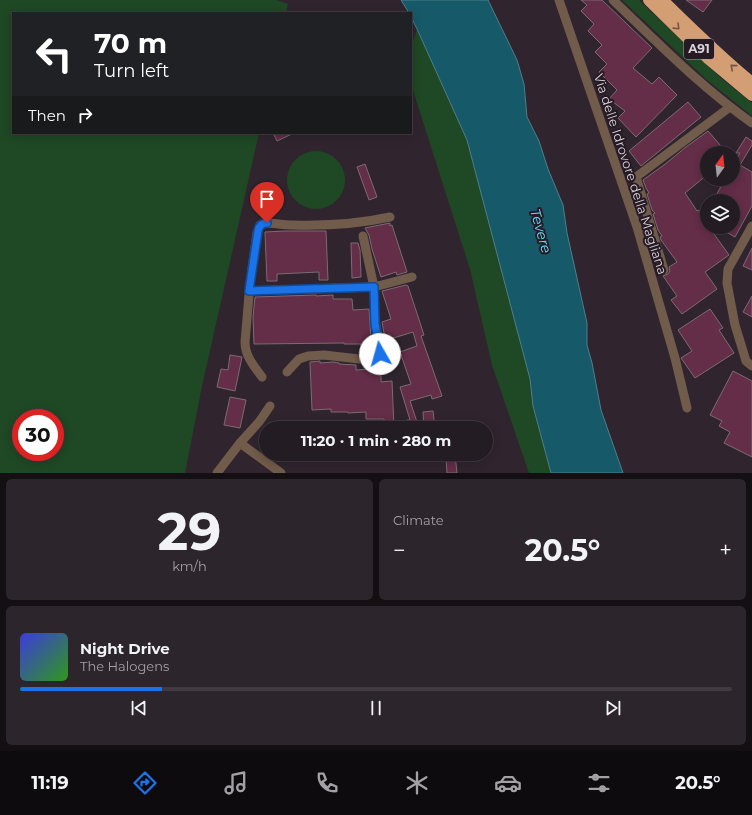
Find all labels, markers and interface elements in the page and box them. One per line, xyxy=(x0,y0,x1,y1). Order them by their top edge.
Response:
one-way arrow xyxy=(672,22,680,30)
text: 70 m xyxy=(94,26,167,60)
icon: left xyxy=(28,28,80,80)
road number: A91 xyxy=(684,39,714,59)
text: Turn left xyxy=(94,60,169,82)
one-way arrow xyxy=(731,65,738,72)
street label: Via delle Idrovore della Magliana xyxy=(591,72,671,276)
icon: right xyxy=(74,104,96,126)
text: Then xyxy=(28,106,66,125)
north arrow xyxy=(700,146,740,186)
map controls xyxy=(700,146,740,234)
pin xyxy=(250,182,284,223)
icon: arrive xyxy=(256,188,278,210)
button: layers xyxy=(700,194,740,234)
water label: Tevere xyxy=(526,207,556,255)
position arrow xyxy=(359,333,401,375)
speed limit sign: 30 xyxy=(12,409,64,461)
text: 11:20 · 1 min · 280 m xyxy=(301,431,451,450)
text: 29 xyxy=(158,500,221,563)
text: Climate xyxy=(393,512,444,528)
text: 20.5° xyxy=(525,532,600,569)
text: − xyxy=(393,537,406,564)
text: + xyxy=(719,537,732,564)
text: km/h xyxy=(172,558,207,574)
text: Night Drive xyxy=(80,639,170,658)
text: The Halogens xyxy=(80,658,169,674)
icon: previous xyxy=(128,697,150,719)
icon: pause xyxy=(365,697,387,719)
icon: next xyxy=(602,697,624,719)
icon: directions xyxy=(131,769,159,797)
icon: music xyxy=(222,769,250,797)
icon: phone xyxy=(313,769,341,797)
icon: climate xyxy=(403,769,431,797)
icon: car xyxy=(494,769,522,797)
icon: filters xyxy=(585,769,613,797)
text: 11:19 xyxy=(31,772,69,794)
text: 20.5° xyxy=(675,772,721,794)

